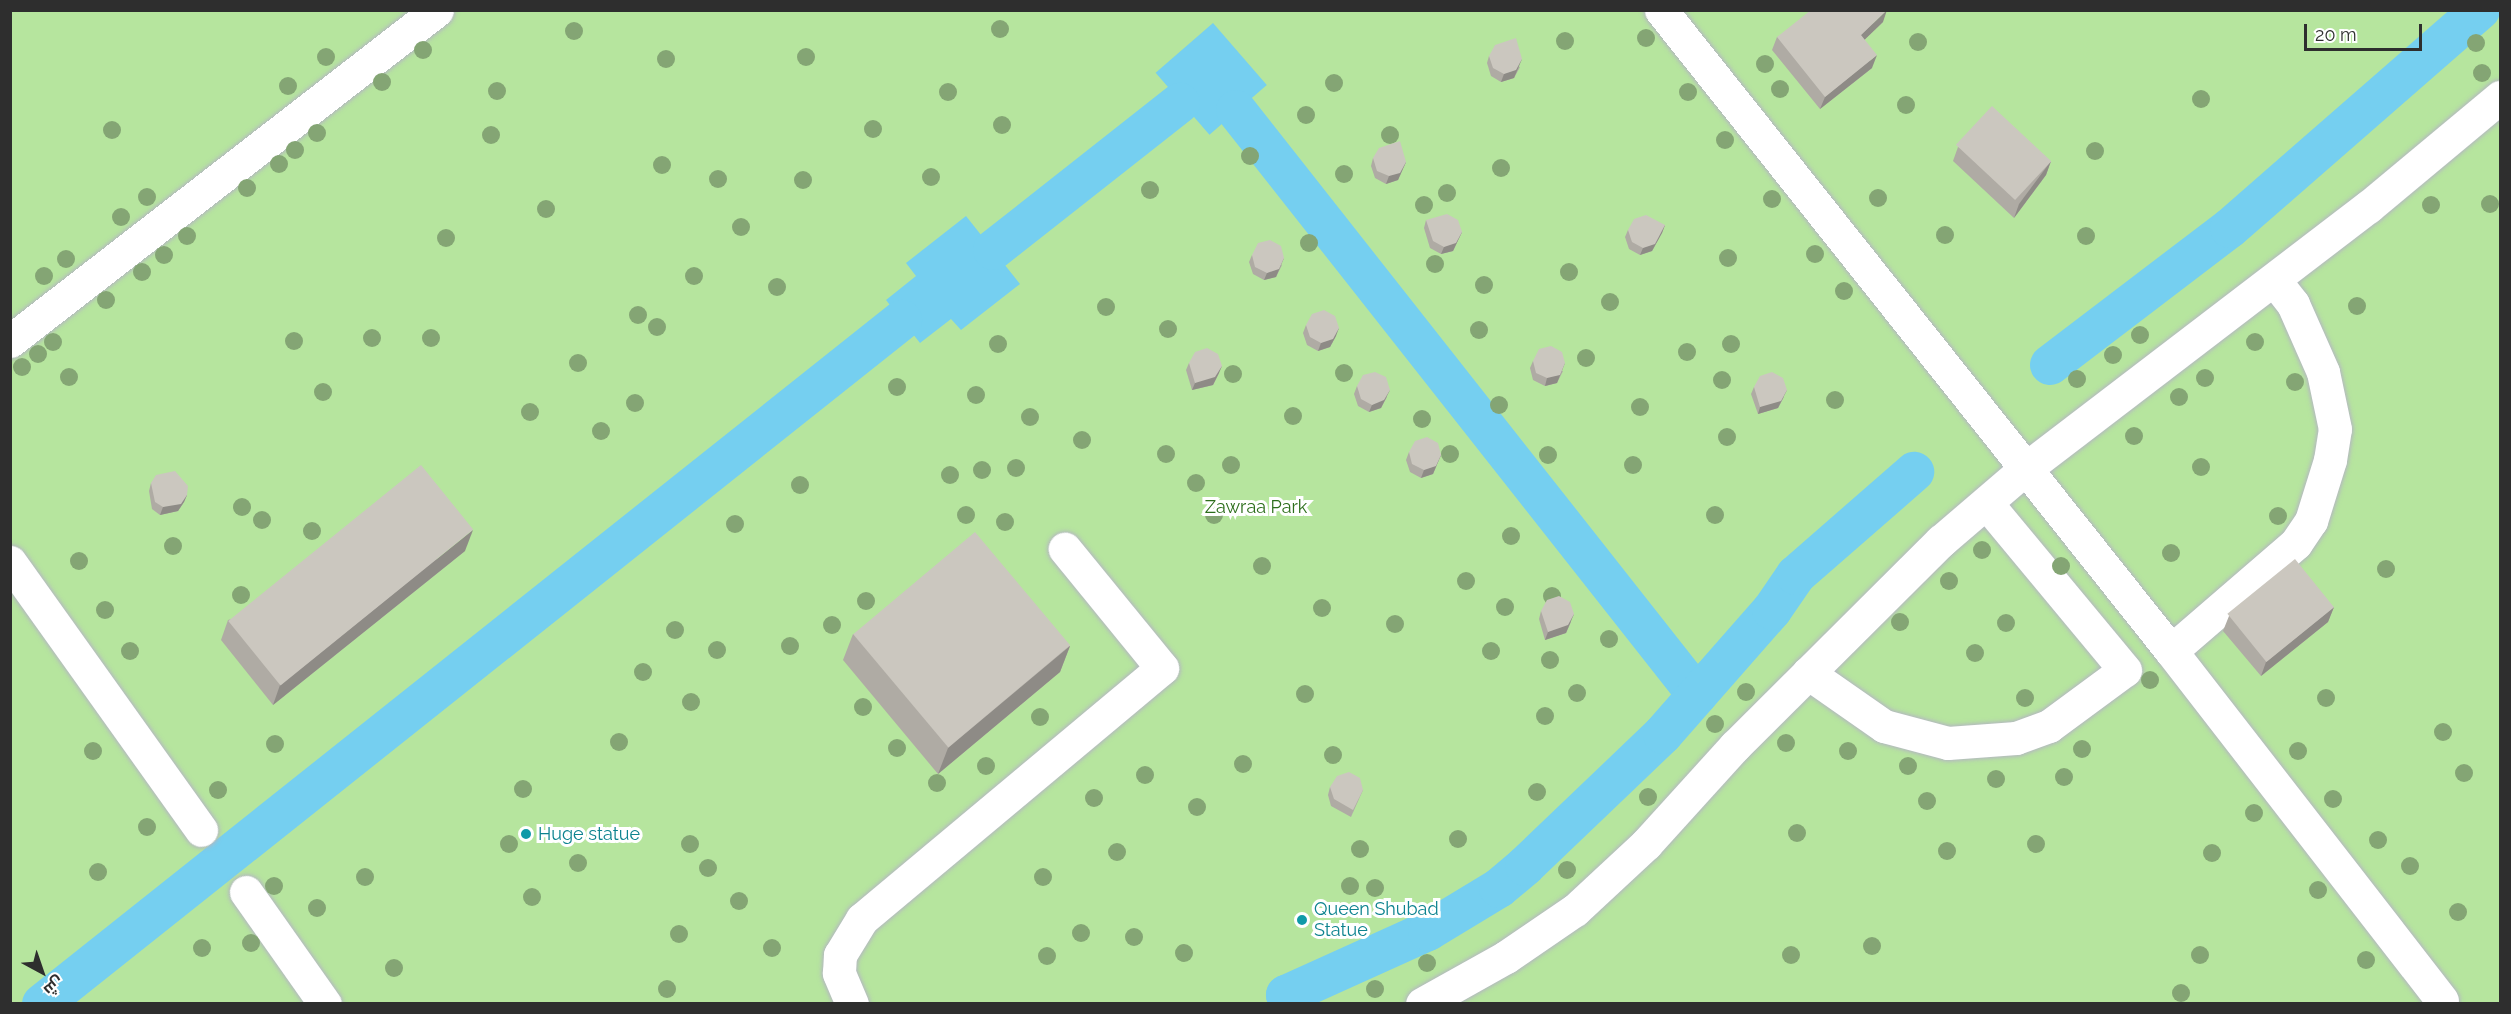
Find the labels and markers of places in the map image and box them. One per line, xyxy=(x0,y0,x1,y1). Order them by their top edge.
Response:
place label: Huge statue xyxy=(538,823,640,845)
marker: Huge statue xyxy=(519,827,533,841)
place label: Queen Shubad Statue xyxy=(1314,899,1439,942)
marker: Queen Shubad Statue xyxy=(1295,913,1309,927)

